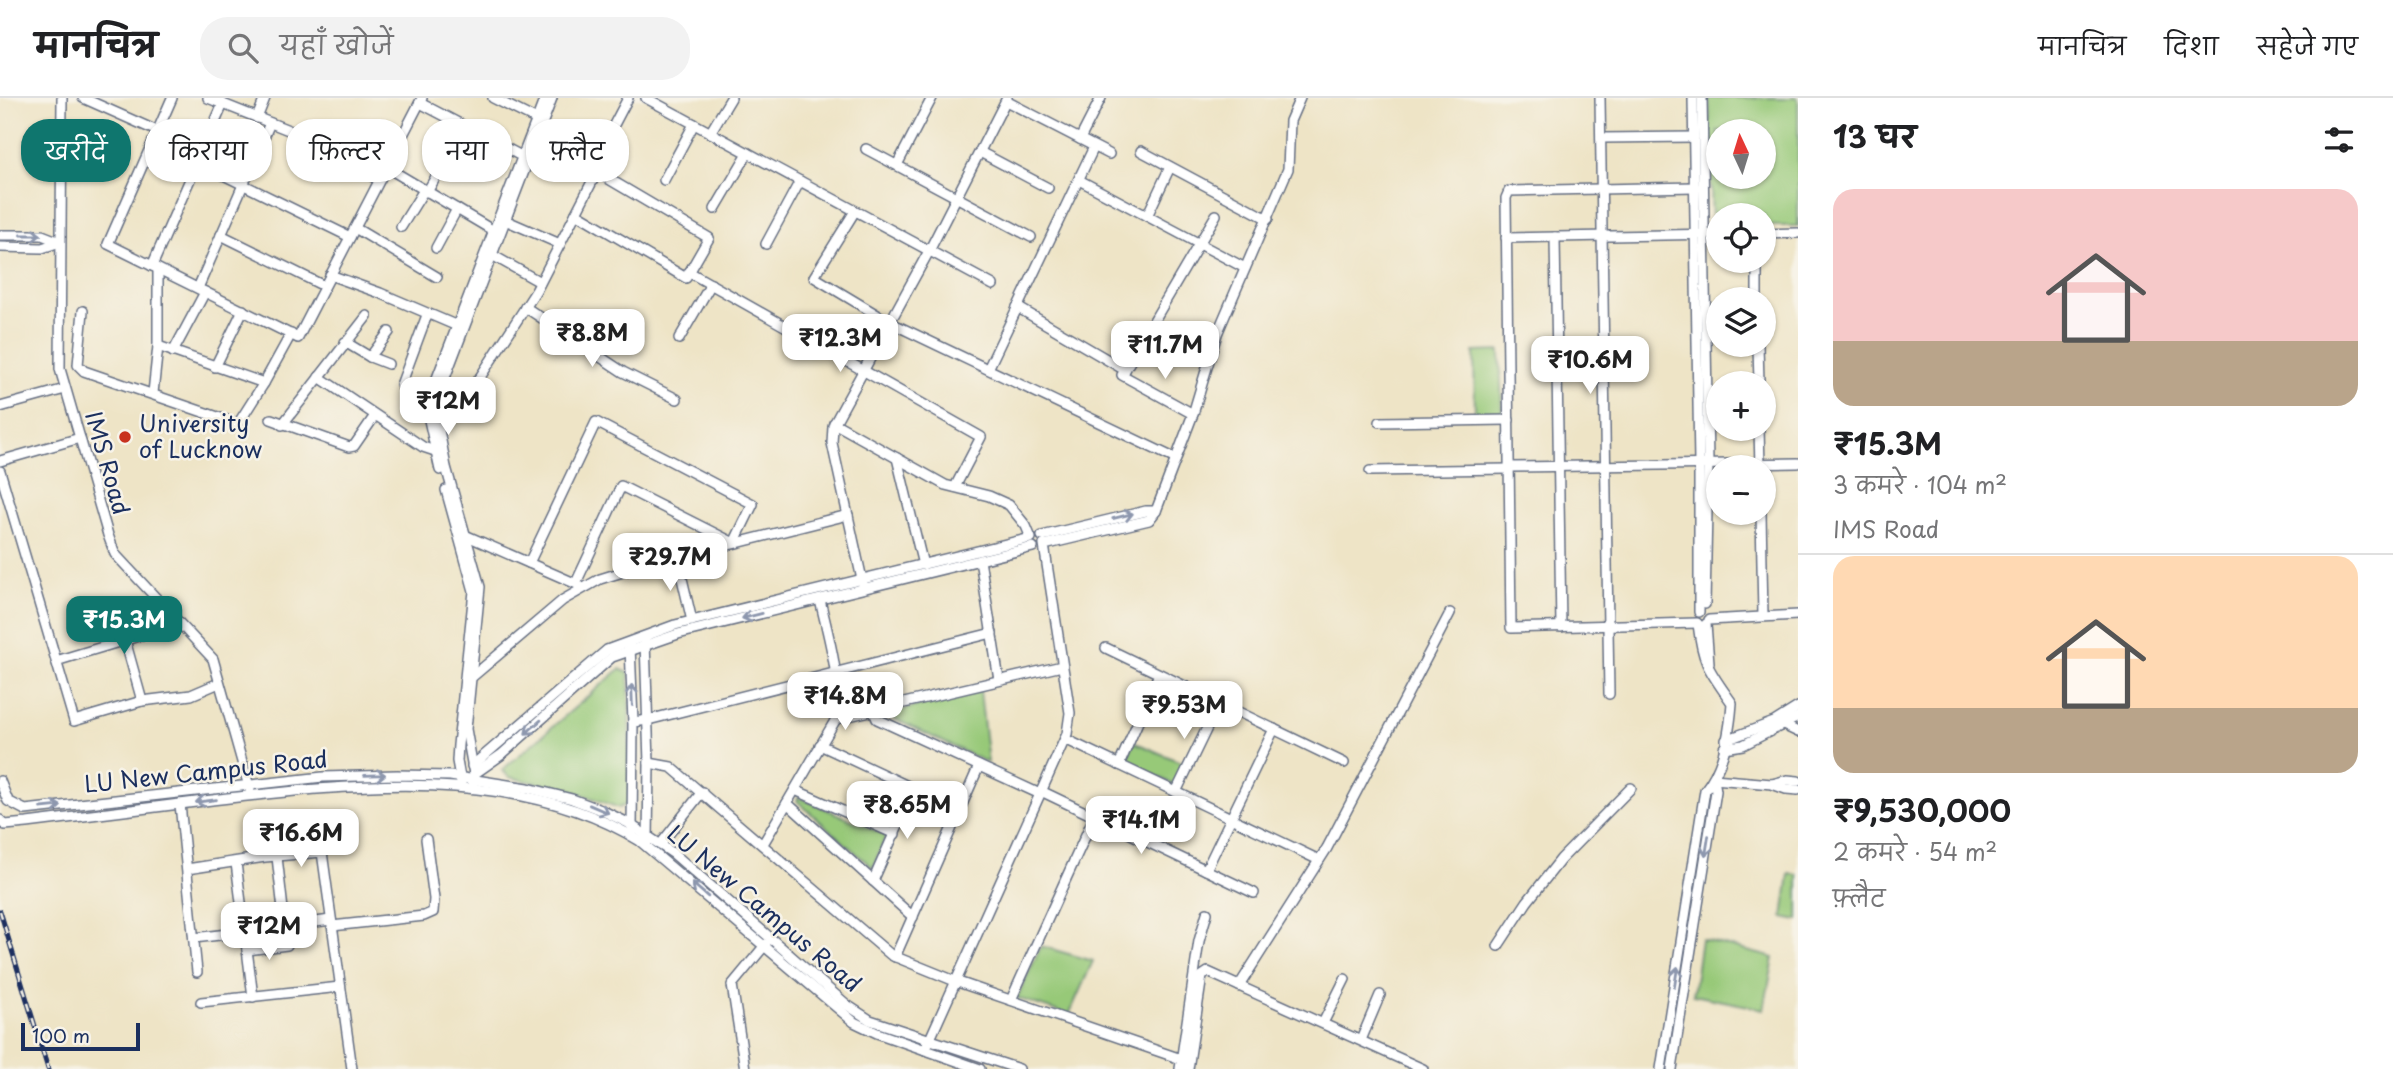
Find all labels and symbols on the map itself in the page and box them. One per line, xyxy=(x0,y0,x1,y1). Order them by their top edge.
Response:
north arrow xyxy=(1706,119,1776,189)
one-way arrow xyxy=(19,228,42,242)
pin: ₹8.8M xyxy=(543,310,641,369)
pin: ₹12.3M xyxy=(783,314,897,374)
pin: ₹11.7M xyxy=(1108,322,1222,381)
pin: ₹10.6M xyxy=(1533,336,1647,396)
pin: ₹12M xyxy=(407,378,489,437)
place label: University of Lucknow xyxy=(139,405,262,466)
street label: IMS Road xyxy=(77,407,140,519)
marker: University of Lucknow xyxy=(117,429,133,445)
one-way arrow xyxy=(1111,509,1134,522)
pin: ₹29.7M xyxy=(613,533,727,593)
pin: ₹15.3M xyxy=(67,596,181,656)
one-way arrow xyxy=(742,610,764,623)
pin: ₹14.8M xyxy=(788,672,902,732)
pin: ₹9.53M xyxy=(1127,682,1241,741)
one-way arrow xyxy=(626,683,639,706)
one-way arrow xyxy=(524,719,542,735)
street label: LU New Campus Road xyxy=(82,740,329,801)
one-way arrow xyxy=(364,769,387,782)
pin: ₹8.65M xyxy=(850,782,964,841)
one-way arrow xyxy=(196,794,218,807)
pin: ₹14.1M xyxy=(1084,796,1198,856)
one-way arrow xyxy=(40,801,62,814)
one-way arrow xyxy=(587,804,609,817)
pin: ₹16.6M xyxy=(244,810,358,869)
street label: LU New Campus Road xyxy=(660,816,870,1000)
one-way arrow xyxy=(1700,835,1713,857)
one-way arrow xyxy=(691,882,709,898)
pin: ₹12M xyxy=(228,902,310,962)
one-way arrow xyxy=(1669,966,1682,989)
scale bar xyxy=(21,1020,140,1052)

